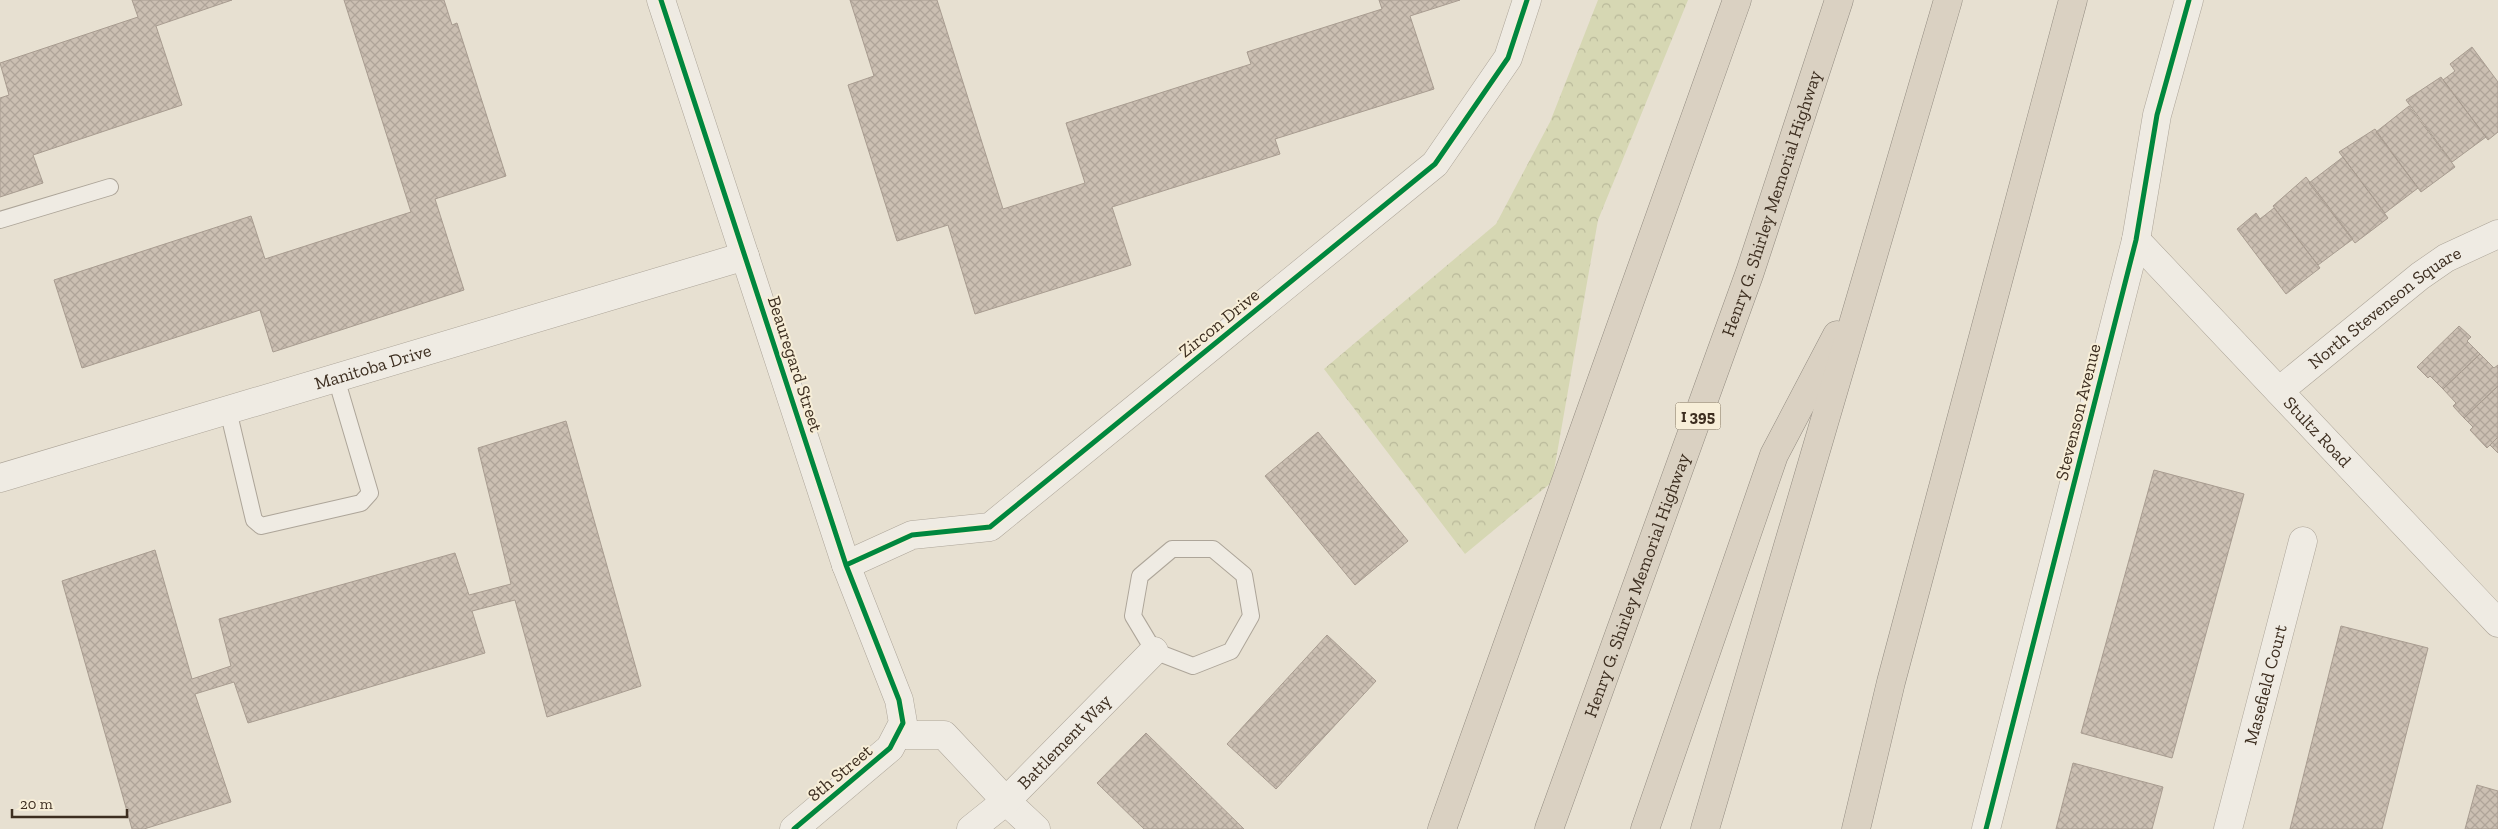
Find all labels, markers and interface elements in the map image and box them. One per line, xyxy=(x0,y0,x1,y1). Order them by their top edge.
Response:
street label: Henry G. Shirley Memorial Highway xyxy=(1717,67,1826,339)
street label: North Stevenson Square xyxy=(2304,242,2465,374)
street label: Zircon Drive xyxy=(1174,284,1264,362)
street label: Beauregard Street xyxy=(763,293,827,435)
street label: Manitoba Drive xyxy=(312,339,434,395)
street label: Stevenson Avenue xyxy=(2050,341,2106,483)
street label: Stultz Road xyxy=(2279,392,2356,472)
road number: I 395 xyxy=(1676,402,1720,430)
street label: Henry G. Shirley Memorial Highway xyxy=(1579,450,1695,720)
street label: Masefield Court xyxy=(2239,622,2292,747)
street label: Battlement Way xyxy=(1013,689,1116,794)
street label: 8th Street xyxy=(803,739,877,806)
scale bar xyxy=(12,786,128,818)
text: 20 m xyxy=(20,795,53,813)

